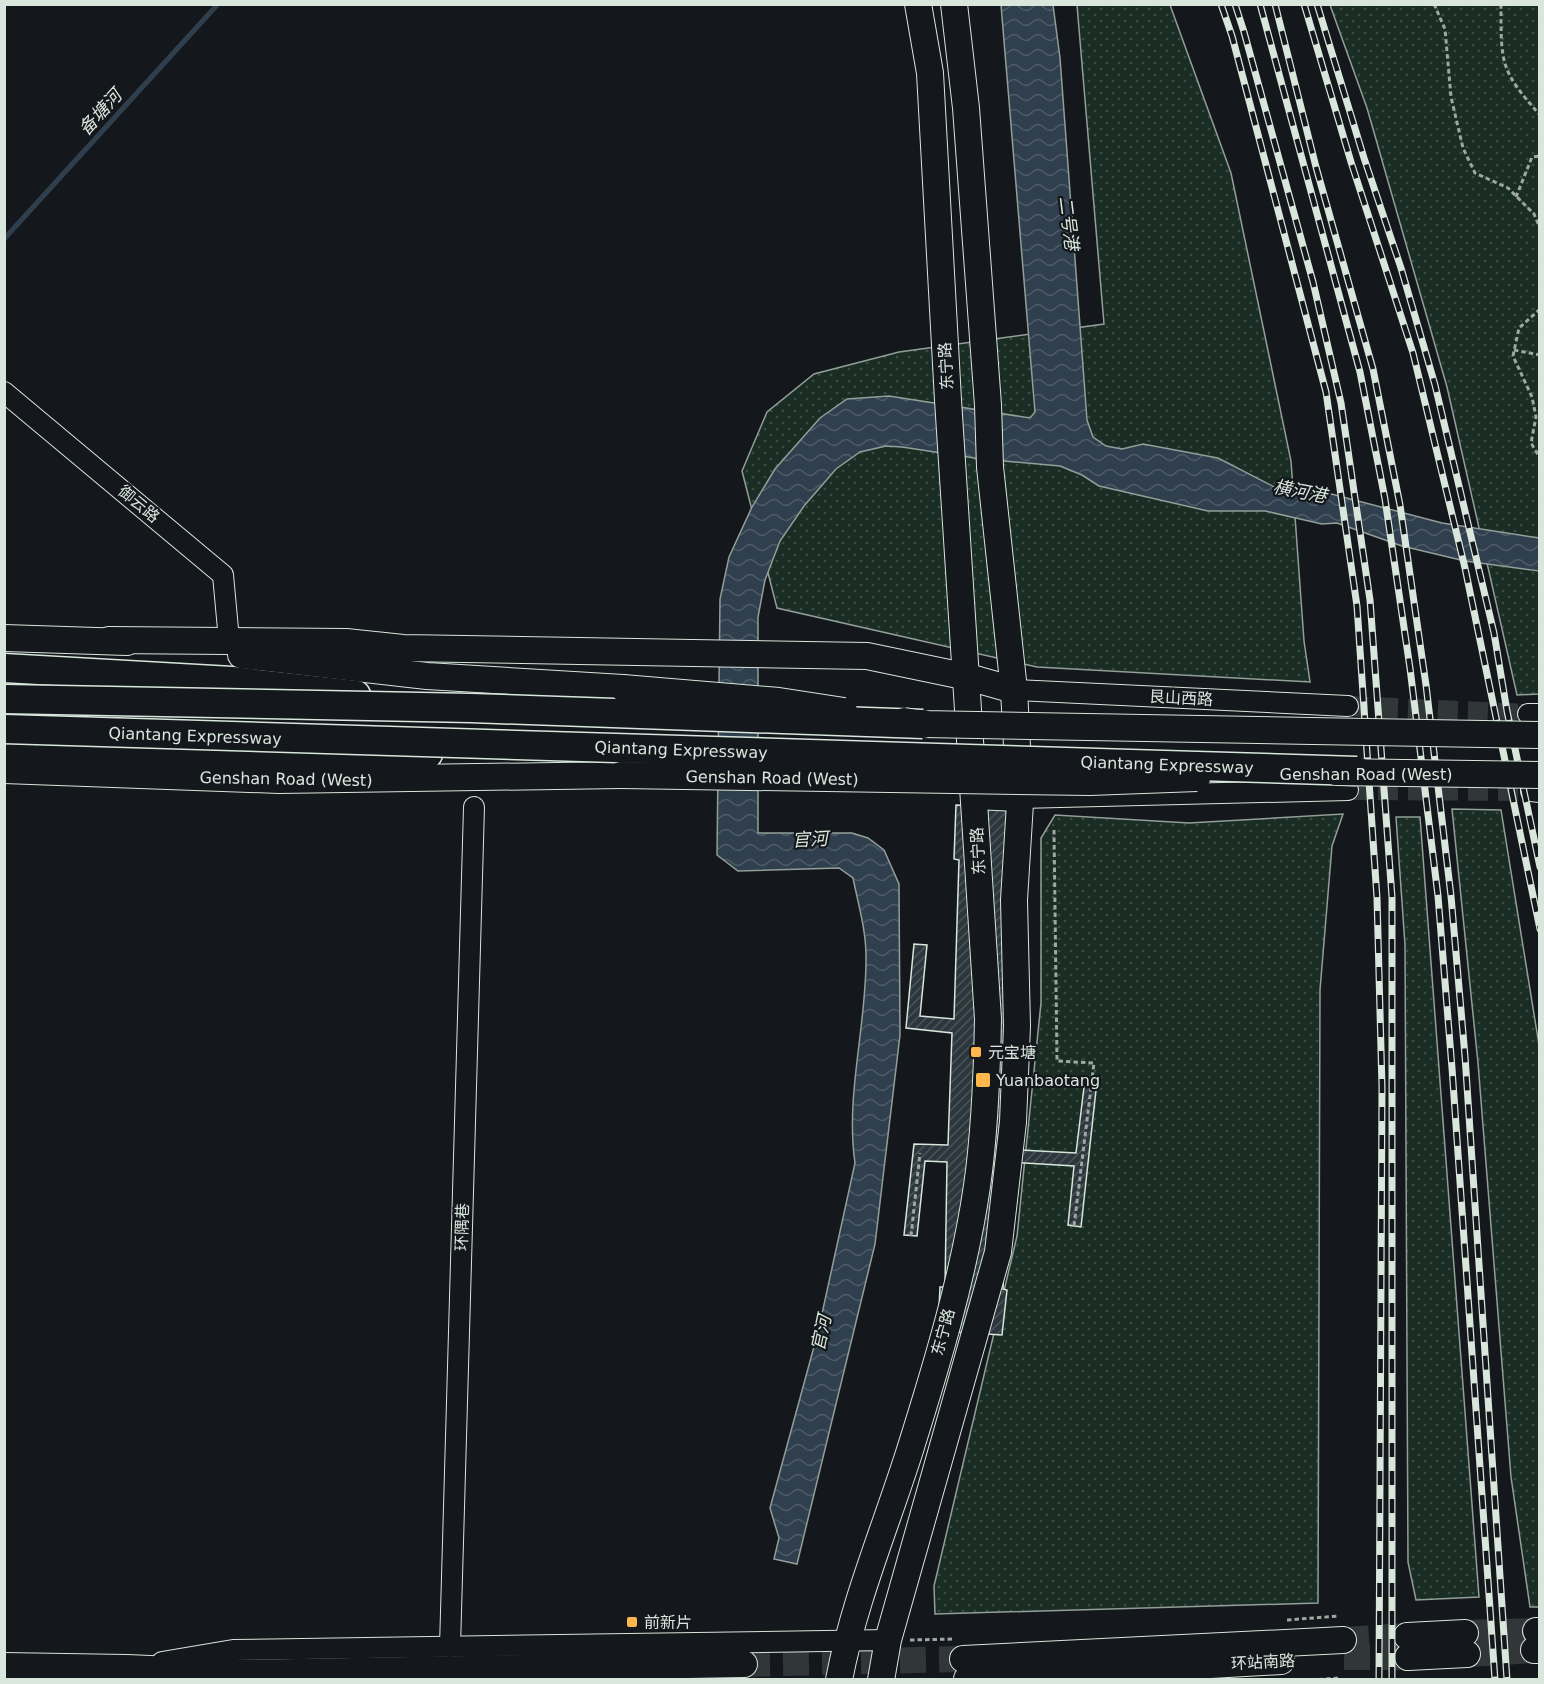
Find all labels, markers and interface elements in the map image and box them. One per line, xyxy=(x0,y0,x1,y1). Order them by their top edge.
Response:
water label: 备塘河 xyxy=(74,83,128,139)
water label: 二号港 xyxy=(1055,195,1083,254)
street label: 东宁路 xyxy=(935,342,957,390)
water label: 横河港 xyxy=(1271,476,1331,507)
street label: 御云路 xyxy=(115,481,163,527)
street label: 艮山西路 xyxy=(1149,687,1213,709)
street label: Qiantang Expressway xyxy=(108,723,282,749)
street label: Qiantang Expressway xyxy=(594,737,768,763)
street label: Qiantang Expressway xyxy=(1080,752,1254,778)
street label: Genshan Road (West) xyxy=(1280,765,1452,784)
street label: Genshan Road (West) xyxy=(685,767,859,789)
street label: Genshan Road (West) xyxy=(199,768,373,790)
water label: 官河 xyxy=(791,827,832,850)
street label: 东宁路 xyxy=(967,827,989,875)
place label: 元宝塘 xyxy=(988,1043,1036,1062)
marker: 元宝塘 xyxy=(969,1045,983,1059)
marker: Yuanbaotang xyxy=(974,1071,992,1089)
place label: Yuanbaotang xyxy=(995,1071,1100,1090)
street label: 环隅巷 xyxy=(452,1203,472,1251)
street label: 东宁路 xyxy=(928,1306,958,1358)
water label: 官河 xyxy=(807,1310,836,1353)
place label: 前新片 xyxy=(644,1613,692,1632)
marker: 前新片 xyxy=(625,1615,639,1629)
street label: 环站南路 xyxy=(1231,1651,1295,1673)

